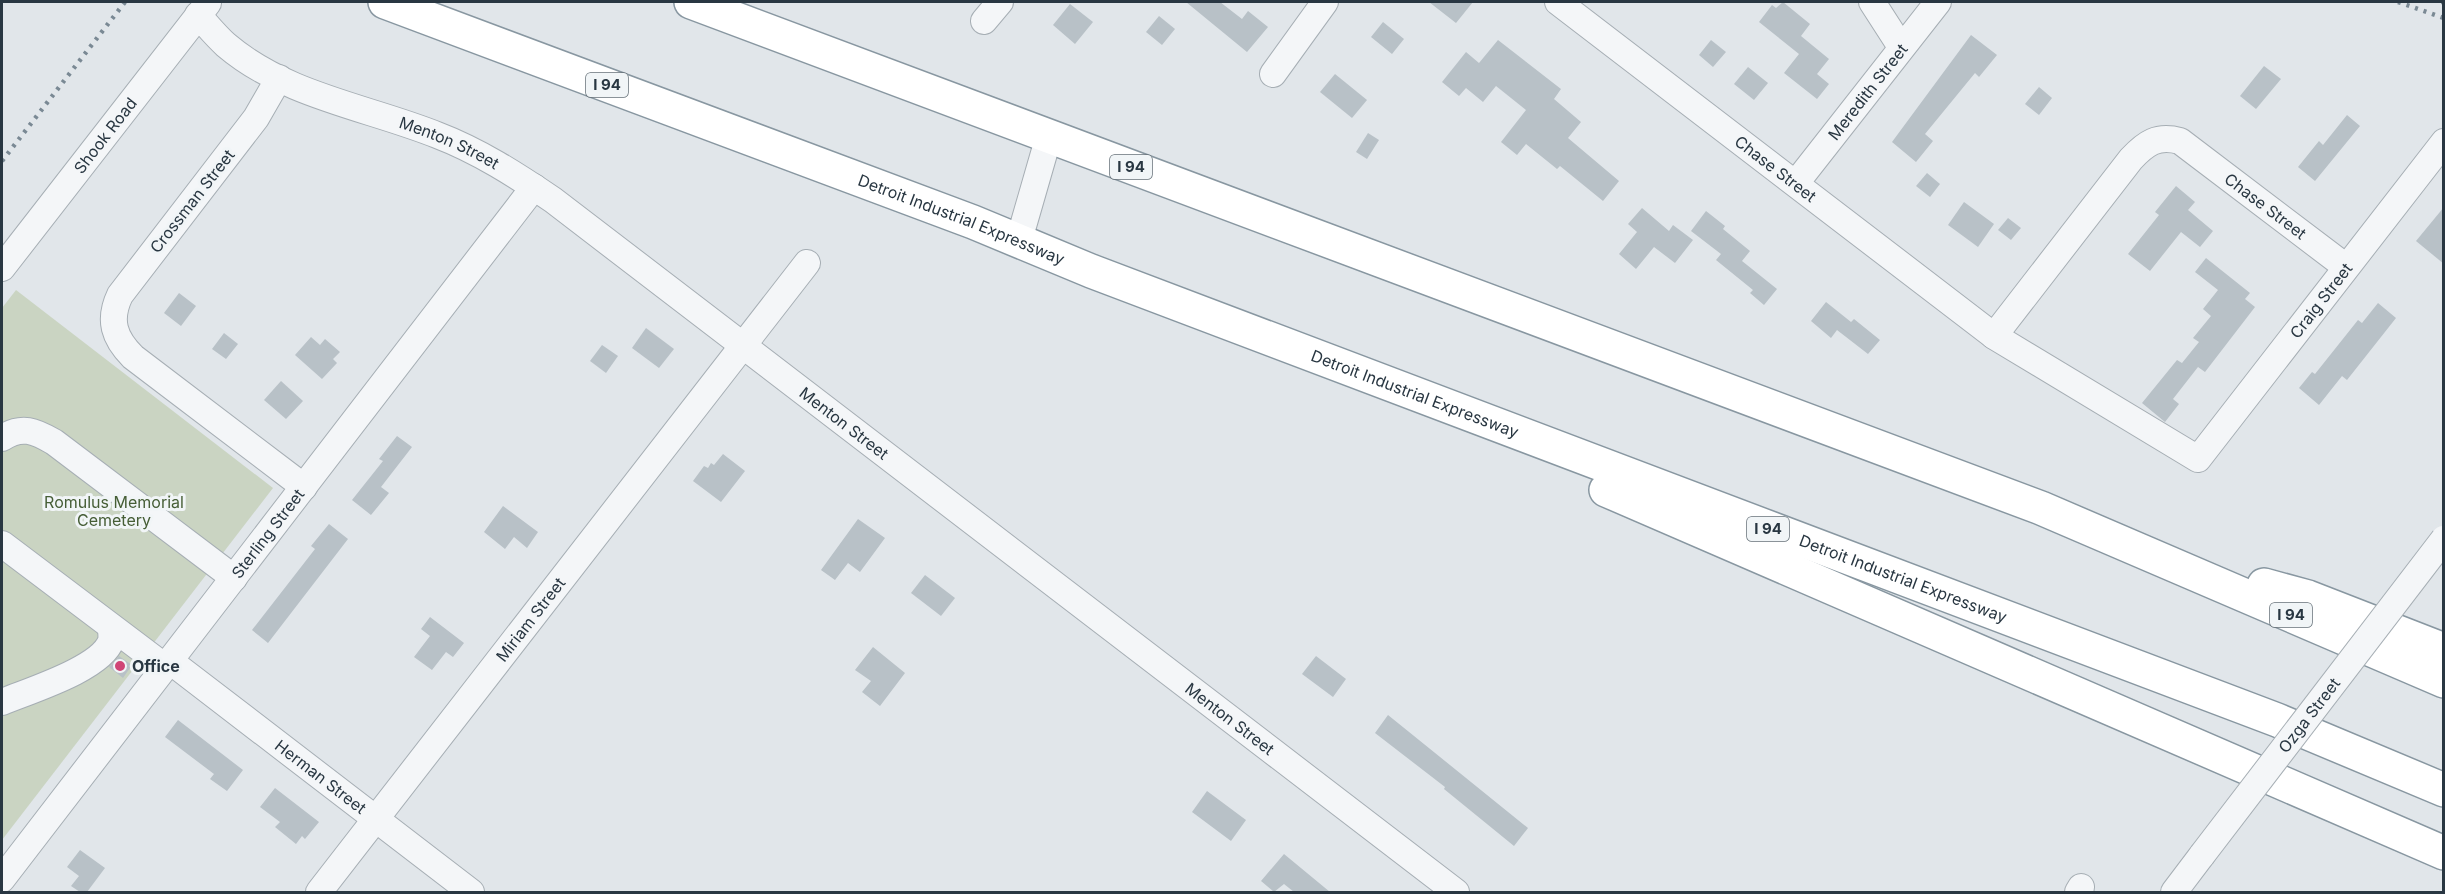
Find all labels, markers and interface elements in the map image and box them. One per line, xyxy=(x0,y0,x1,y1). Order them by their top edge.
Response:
street label: Meredith Street xyxy=(1824,40,1912,144)
road number: I 94 xyxy=(586,73,628,97)
street label: Shook Road xyxy=(69,93,141,177)
street label: Menton Street xyxy=(397,112,503,173)
street label: Chase Street xyxy=(1731,131,1820,206)
street label: Crossman Street xyxy=(145,145,239,257)
road number: I 94 xyxy=(1110,155,1152,179)
street label: Chase Street xyxy=(2221,168,2310,243)
street label: Detroit Industrial Expressway xyxy=(855,170,1068,269)
street label: Craig Street xyxy=(2285,259,2356,342)
street label: Detroit Industrial Expressway xyxy=(1308,345,1522,442)
street label: Menton Street xyxy=(796,383,893,464)
street label: Sterling Street xyxy=(227,485,308,582)
park label: Romulus Memorial Cemetery xyxy=(44,492,184,530)
road number: I 94 xyxy=(1747,517,1789,541)
street label: Detroit Industrial Expressway xyxy=(1797,530,2010,627)
street label: Miriam Street xyxy=(492,573,569,666)
road number: I 94 xyxy=(2270,603,2312,627)
place label: Office xyxy=(132,656,180,676)
marker: Office xyxy=(113,659,127,673)
street label: Ozga Street xyxy=(2274,674,2344,757)
street label: Menton Street xyxy=(1181,678,1278,759)
street label: Herman Street xyxy=(271,735,370,818)

